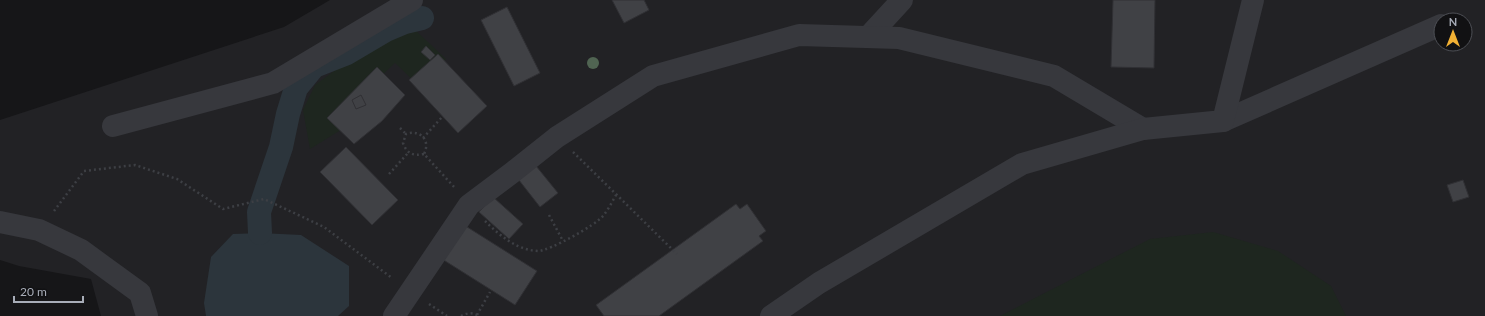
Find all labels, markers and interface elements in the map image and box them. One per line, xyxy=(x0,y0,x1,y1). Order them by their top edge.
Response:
north arrow xyxy=(1433,12,1473,52)
text: N xyxy=(1449,15,1457,28)
scale bar xyxy=(14,278,83,304)
text: 20 m xyxy=(20,284,47,299)

